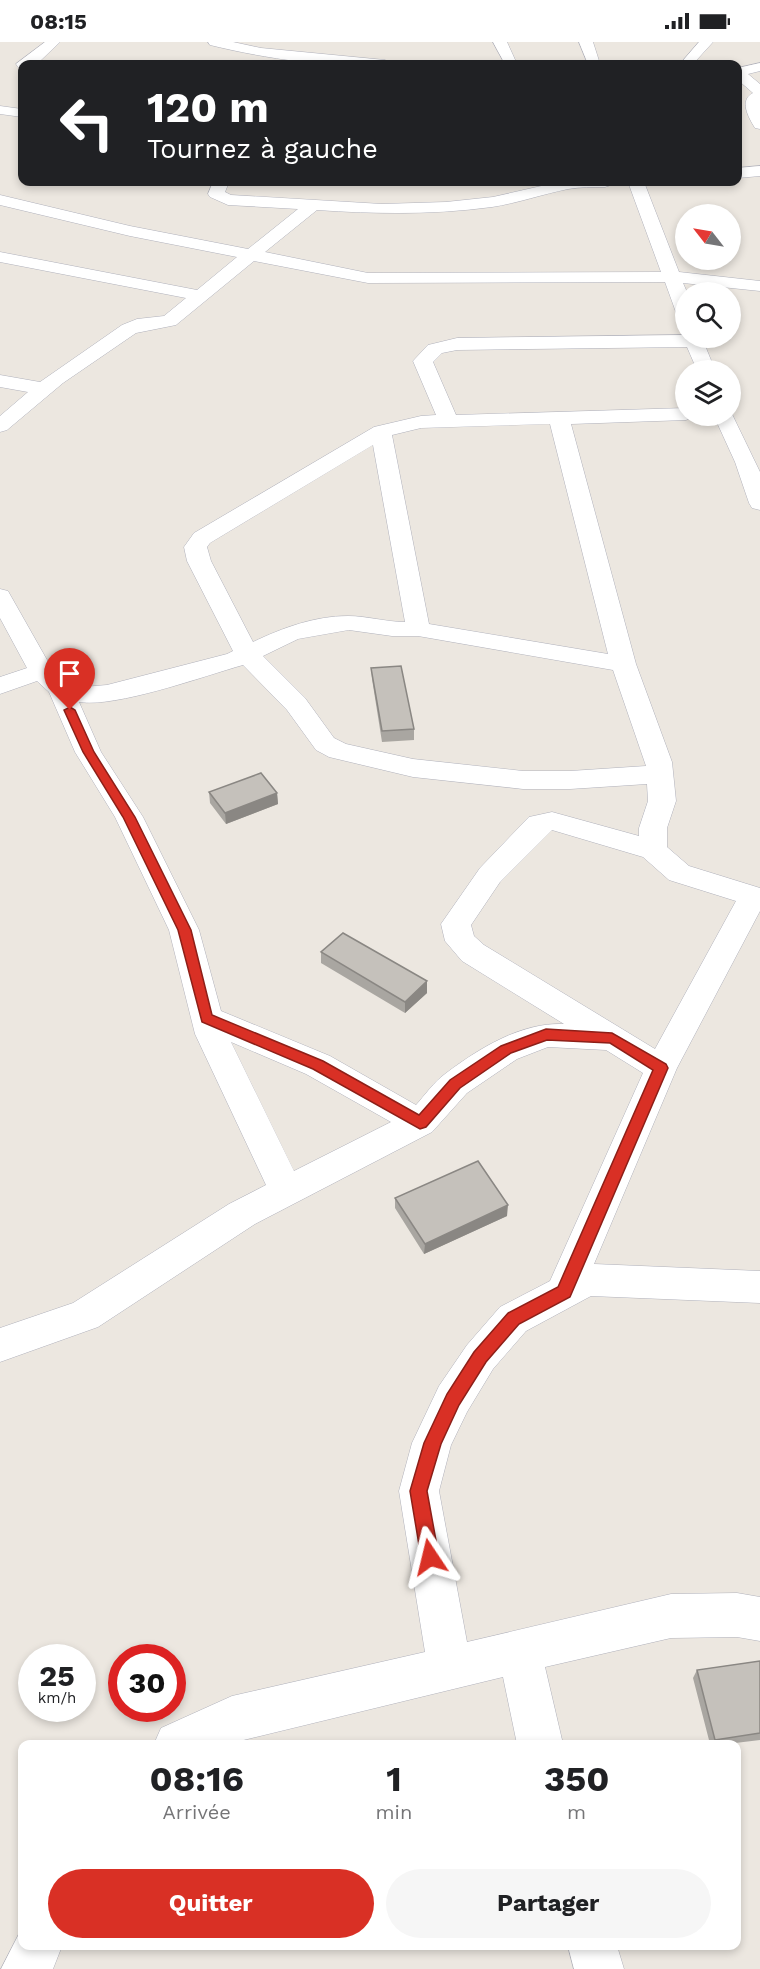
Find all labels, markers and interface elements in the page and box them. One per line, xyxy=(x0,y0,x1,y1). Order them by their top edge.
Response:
text: 08:15 xyxy=(30,9,87,34)
text: 120 m xyxy=(147,83,269,132)
icon: left xyxy=(48,84,126,162)
text: Tournez à gauche xyxy=(147,133,378,165)
north arrow xyxy=(675,204,741,270)
map controls xyxy=(675,204,741,426)
button: search xyxy=(675,282,741,348)
button: layers xyxy=(675,360,741,426)
pin xyxy=(44,648,95,710)
icon: arrive xyxy=(53,657,86,690)
position arrow xyxy=(398,1525,462,1589)
speed limit sign: 30 xyxy=(108,1644,186,1722)
text: 25 xyxy=(39,1658,75,1693)
text: km/h xyxy=(38,1689,76,1707)
text: 08:16 xyxy=(150,1758,244,1800)
text: 1 xyxy=(386,1758,402,1800)
text: 350 xyxy=(544,1758,609,1800)
text: Arrivée xyxy=(163,1800,231,1824)
text: min xyxy=(376,1800,412,1824)
text: m xyxy=(567,1800,586,1824)
button: Quitter xyxy=(48,1869,374,1938)
button: Partager xyxy=(386,1869,711,1938)

